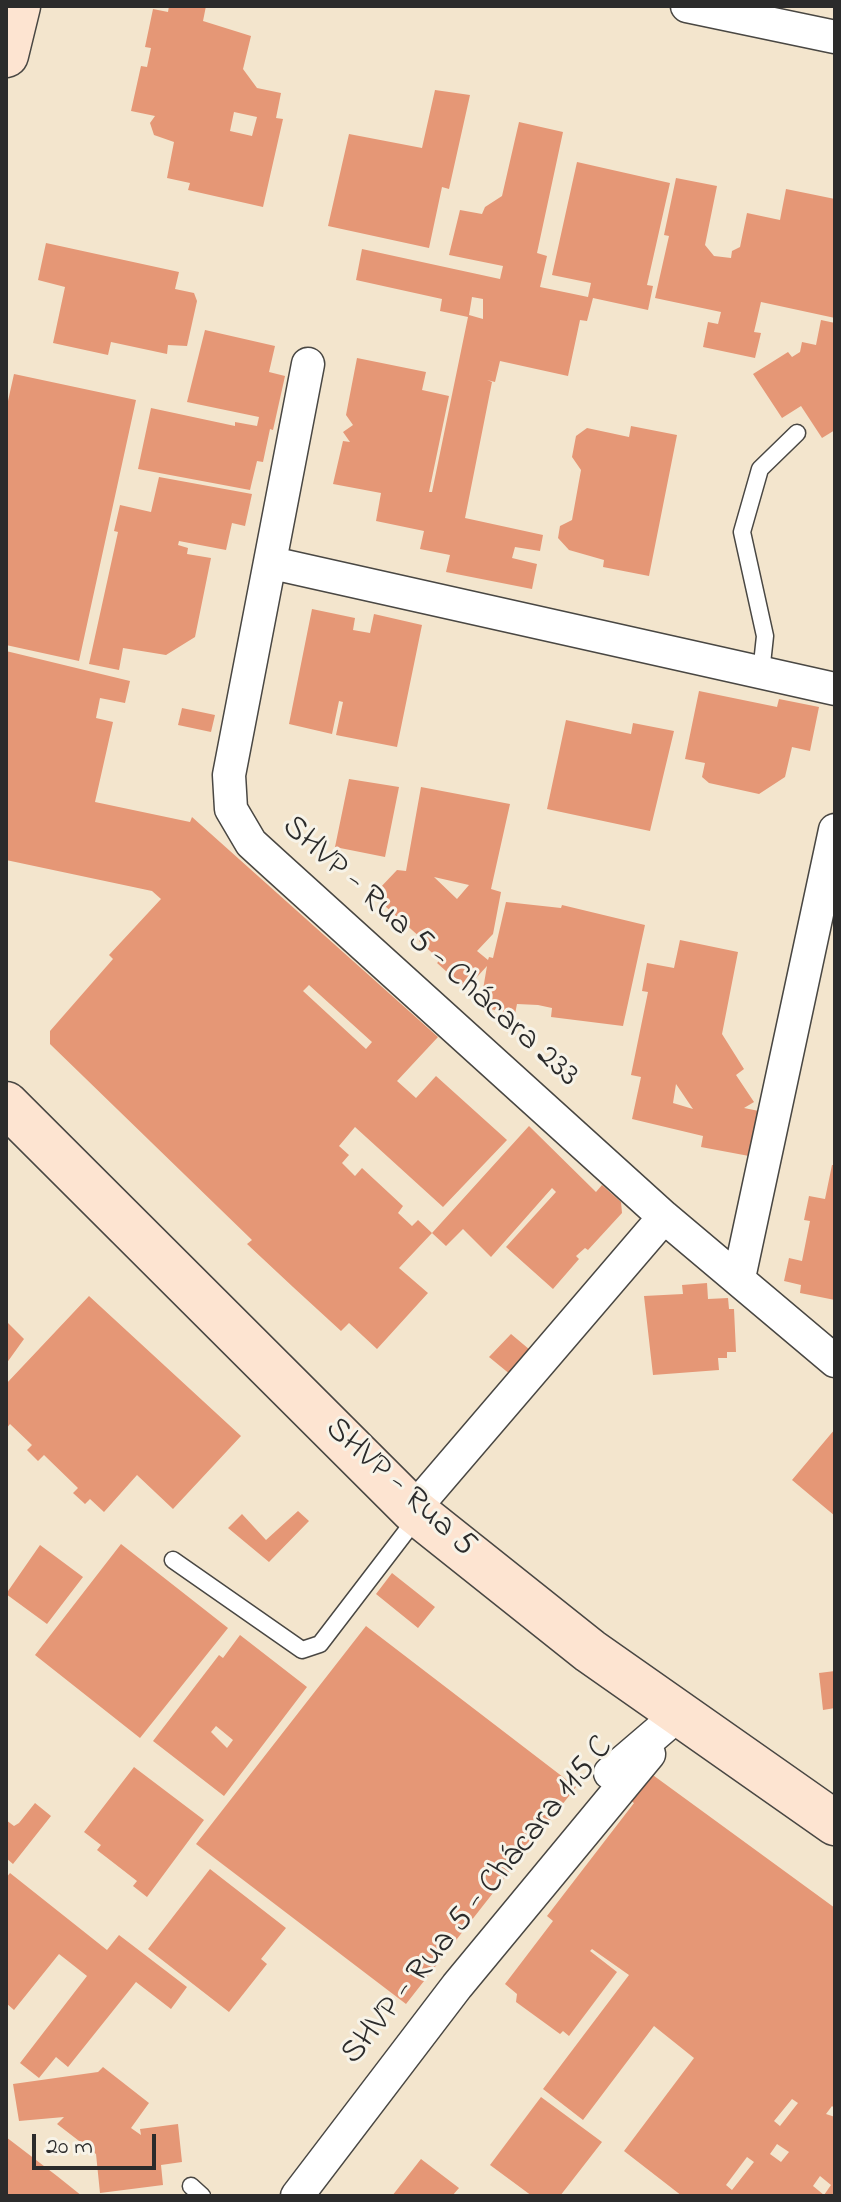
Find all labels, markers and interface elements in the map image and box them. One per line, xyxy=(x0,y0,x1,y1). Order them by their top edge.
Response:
street label: SHVP - Rua 5 - Chácara 233 xyxy=(272,808,586,1098)
street label: SHVP - Rua 5 xyxy=(315,1410,483,1568)
street label: SHVP - Rua 5 - Chácara 115 C xyxy=(334,1730,624,2074)
scale bar xyxy=(36,2118,160,2168)
text: 20 m xyxy=(46,2130,93,2165)

